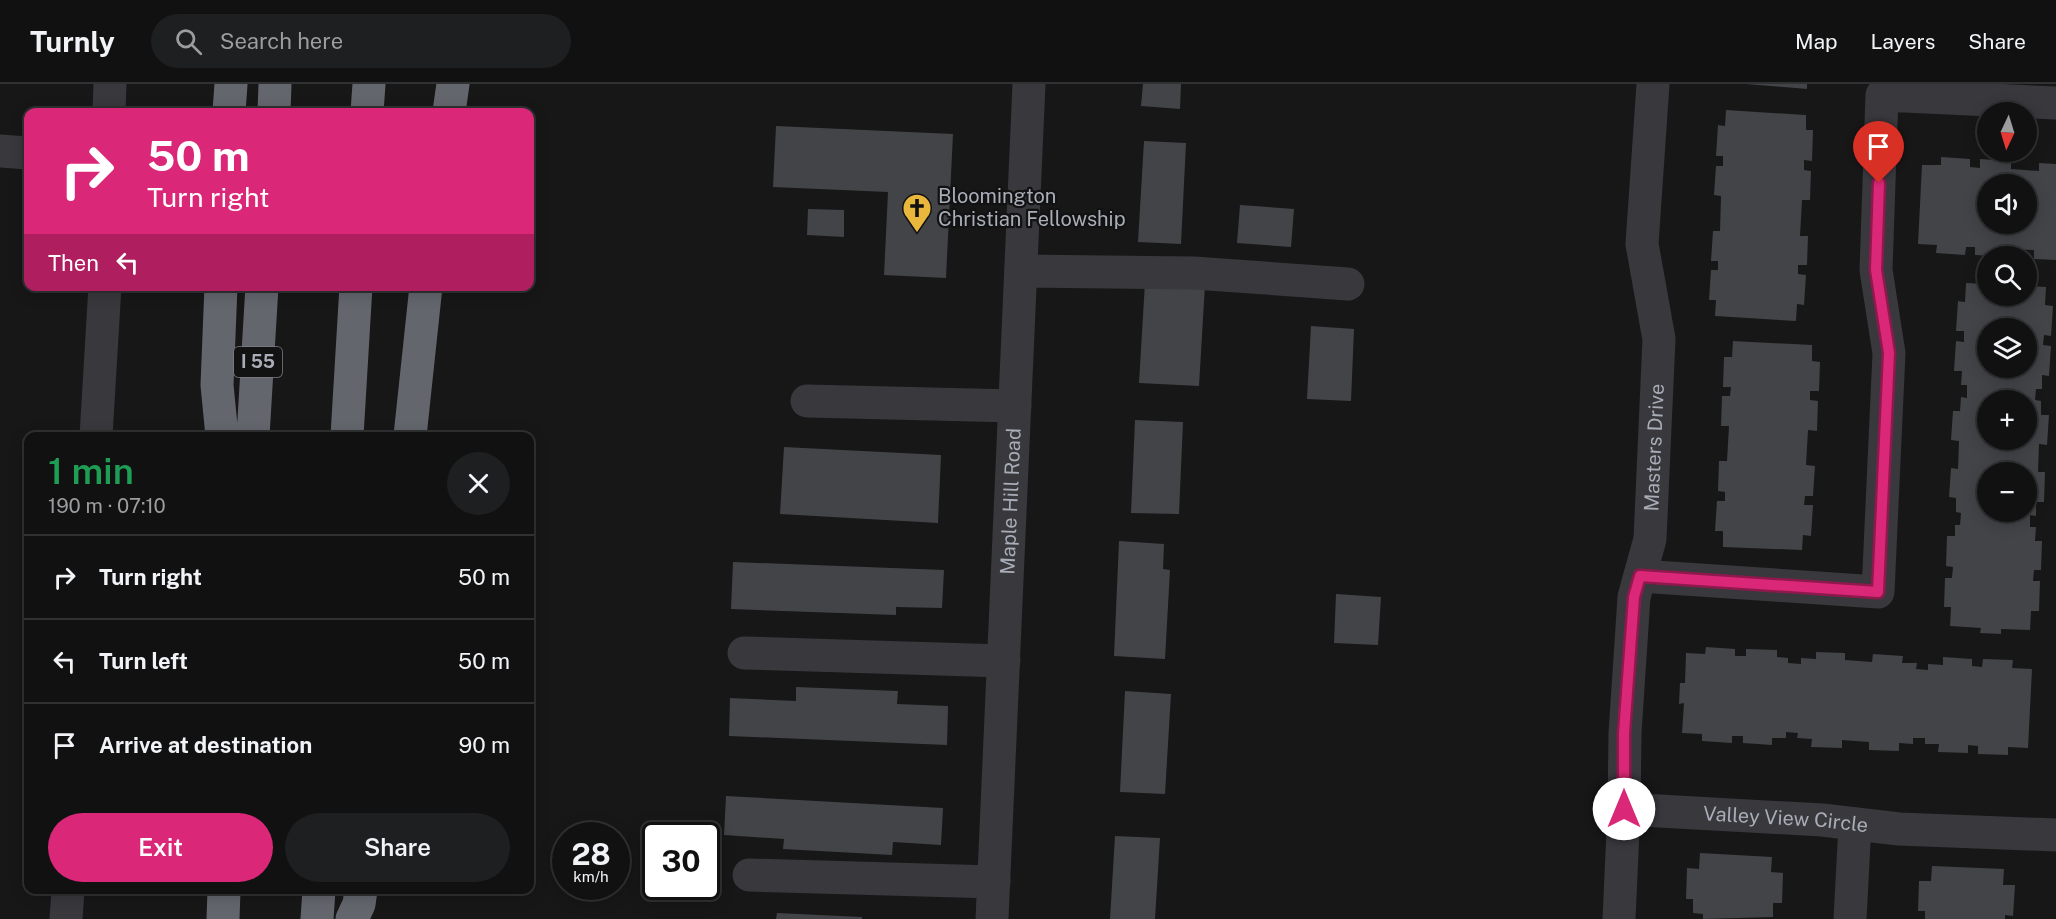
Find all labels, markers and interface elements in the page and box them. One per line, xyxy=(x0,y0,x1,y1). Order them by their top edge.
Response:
search box xyxy=(151,14,571,68)
text: Turnly xyxy=(30,25,115,58)
icon: search xyxy=(172,25,205,58)
text: Search here xyxy=(220,28,343,54)
text: Map xyxy=(1795,29,1838,54)
text: Layers xyxy=(1871,29,1935,54)
text: Share xyxy=(1968,29,2026,54)
north arrow xyxy=(1977,102,2037,162)
map controls xyxy=(1977,102,2037,522)
pin xyxy=(1853,121,1904,183)
icon: arrive xyxy=(1862,130,1895,163)
text: 50 m xyxy=(147,131,250,180)
icon: right xyxy=(48,132,126,210)
button: sound xyxy=(1977,174,2037,234)
text: Turn right xyxy=(147,181,270,213)
place label: Bloomington Christian Fellowship xyxy=(938,184,1126,231)
church icon: Bloomington Christian Fellowship xyxy=(901,192,933,234)
icon: left xyxy=(111,246,144,279)
button: search xyxy=(1977,246,2037,306)
text: Then xyxy=(48,250,99,276)
button: layers xyxy=(1977,318,2037,378)
road number: I 55 xyxy=(234,347,282,377)
street label: Masters Drive xyxy=(1639,383,1669,512)
button: + xyxy=(1977,390,2037,450)
street label: Maple Hill Road xyxy=(995,428,1026,575)
text: 1 min xyxy=(48,450,134,492)
button: close xyxy=(447,452,510,515)
button: − xyxy=(1977,462,2037,522)
text: 190 m · 07:10 xyxy=(48,494,166,518)
icon: right xyxy=(48,561,81,594)
text: Turn right xyxy=(99,564,202,590)
text: 50 m xyxy=(458,564,510,590)
icon: left xyxy=(48,645,81,678)
text: Turn left xyxy=(99,648,188,674)
text: 50 m xyxy=(458,648,510,674)
icon: arrive xyxy=(48,729,81,762)
text: Arrive at destination xyxy=(99,732,312,758)
text: 90 m xyxy=(459,732,510,758)
position arrow xyxy=(1592,777,1656,841)
street label: Valley View Circle xyxy=(1702,801,1869,837)
button: Exit xyxy=(48,813,273,882)
button: Share xyxy=(285,813,510,882)
speed limit sign: 30 xyxy=(642,822,720,900)
text: 28 xyxy=(571,836,611,872)
text: km/h xyxy=(573,868,609,885)

